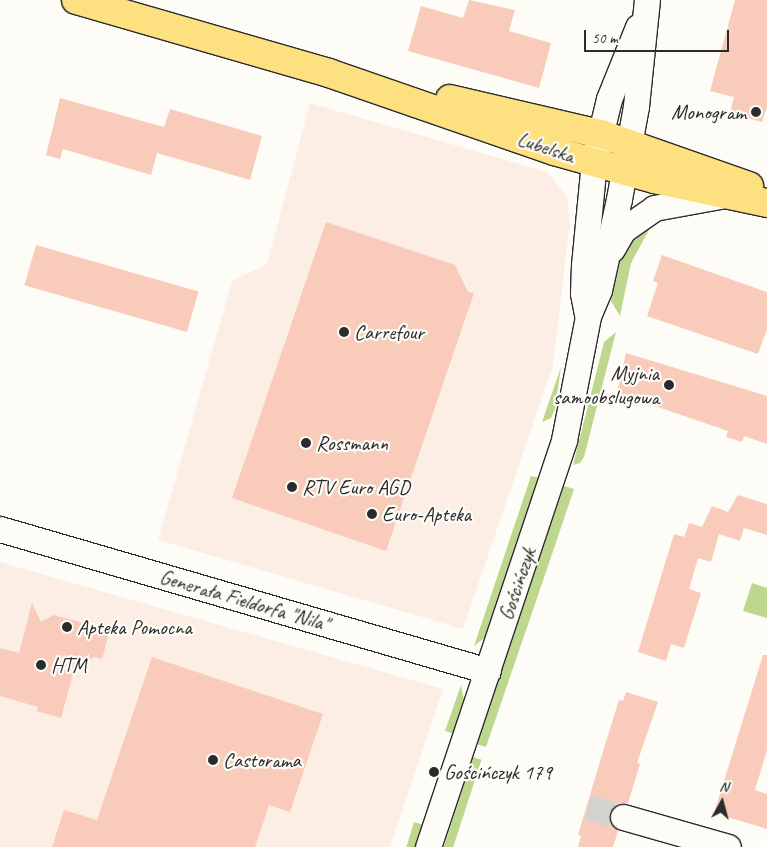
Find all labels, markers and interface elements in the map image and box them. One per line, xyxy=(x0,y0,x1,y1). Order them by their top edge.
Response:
scale bar xyxy=(587,20,732,52)
text: 50 m xyxy=(592,29,618,48)
place label: Monogram xyxy=(671,99,746,125)
marker: Monogram xyxy=(750,106,762,118)
street label: Lubelska xyxy=(514,126,578,168)
place label: Carrefour xyxy=(354,319,424,345)
marker: Carrefour xyxy=(338,326,350,338)
place label: Myjnia samoobslugowa xyxy=(553,360,659,410)
marker: Myjnia samoobslugowa xyxy=(663,379,675,391)
place label: Rossmann xyxy=(316,430,388,456)
marker: Rossmann xyxy=(300,437,312,449)
place label: RTV Euro AGD xyxy=(302,474,410,500)
marker: RTV Euro AGD xyxy=(286,481,298,493)
place label: Euro-Apteka xyxy=(382,501,471,527)
marker: Euro-Apteka xyxy=(366,508,378,520)
street label: Gościńczyk xyxy=(493,545,541,623)
street label: Generała Fieldorfa "Nila" xyxy=(157,564,331,636)
place label: Apteka Pomocna xyxy=(77,614,192,640)
marker: Apteka Pomocna xyxy=(61,621,73,633)
place label: HTM xyxy=(51,652,87,678)
marker: HTM xyxy=(35,659,47,671)
place label: Castorama xyxy=(223,747,301,773)
marker: Castorama xyxy=(207,754,219,766)
place label: Gościńczyk 179 xyxy=(444,759,552,785)
marker: Gościńczyk 179 xyxy=(428,766,440,778)
north arrow xyxy=(697,777,747,827)
text: N xyxy=(719,778,729,796)

